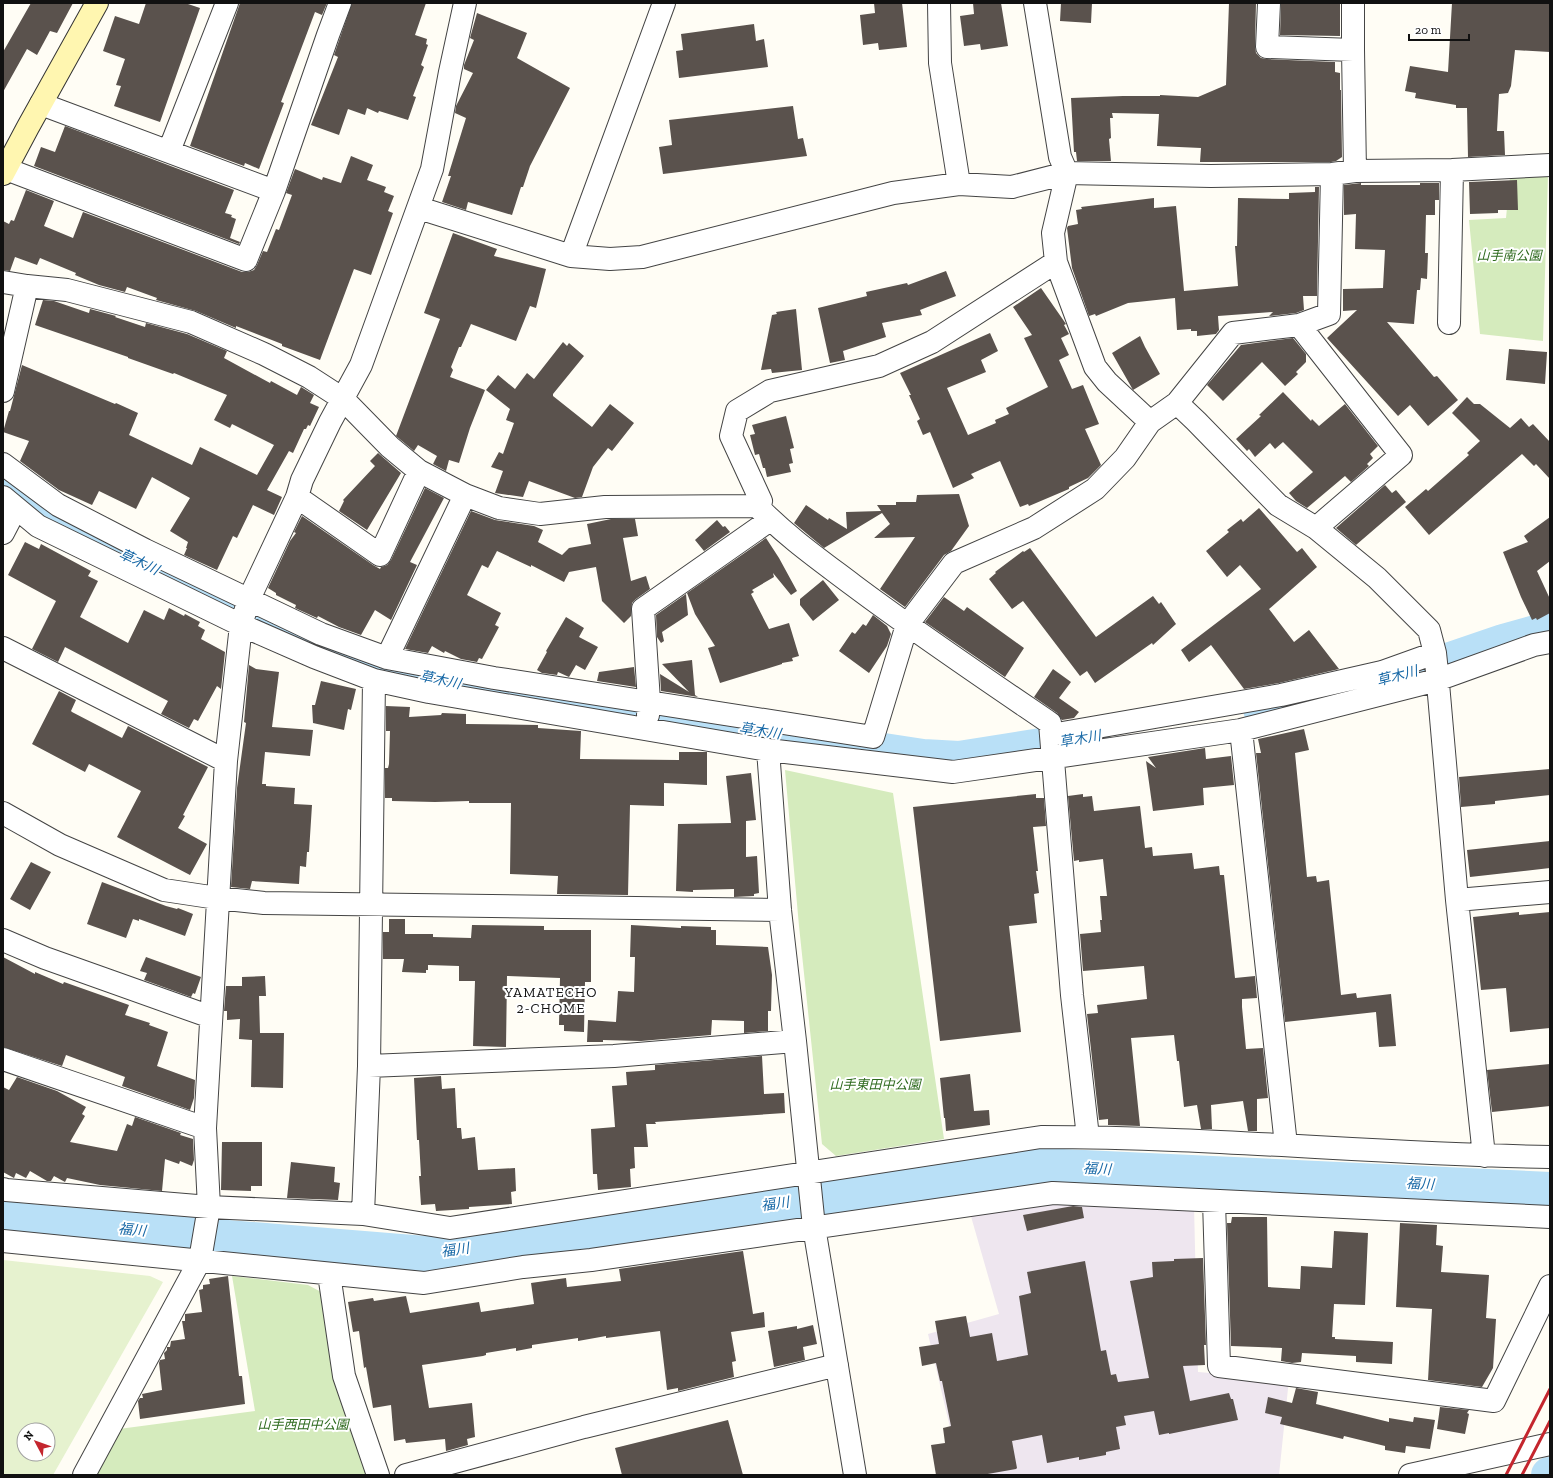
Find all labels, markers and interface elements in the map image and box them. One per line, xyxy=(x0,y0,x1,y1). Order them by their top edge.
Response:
scale bar xyxy=(1409,16,1469,42)
text: 20 m xyxy=(1415,23,1442,37)
park label: 山手南公園 xyxy=(1476,248,1543,263)
water label: 草木川 xyxy=(116,545,163,579)
water label: 草木川 xyxy=(1375,662,1421,690)
water label: 草木川 xyxy=(418,667,464,693)
water label: 草木川 xyxy=(738,719,784,743)
water label: 草木川 xyxy=(1058,727,1104,751)
district label: YAMATECHO 2-CHOME xyxy=(504,984,597,1017)
park label: 山手東田中公園 xyxy=(829,1077,922,1092)
water label: 福川 xyxy=(1083,1160,1113,1178)
water label: 福川 xyxy=(1406,1175,1436,1193)
water label: 福川 xyxy=(760,1193,792,1214)
water label: 福川 xyxy=(117,1220,149,1240)
water label: 福川 xyxy=(440,1239,472,1260)
park label: 山手西田中公園 xyxy=(257,1417,350,1432)
north arrow xyxy=(16,1422,56,1462)
text: N xyxy=(21,1428,37,1443)

